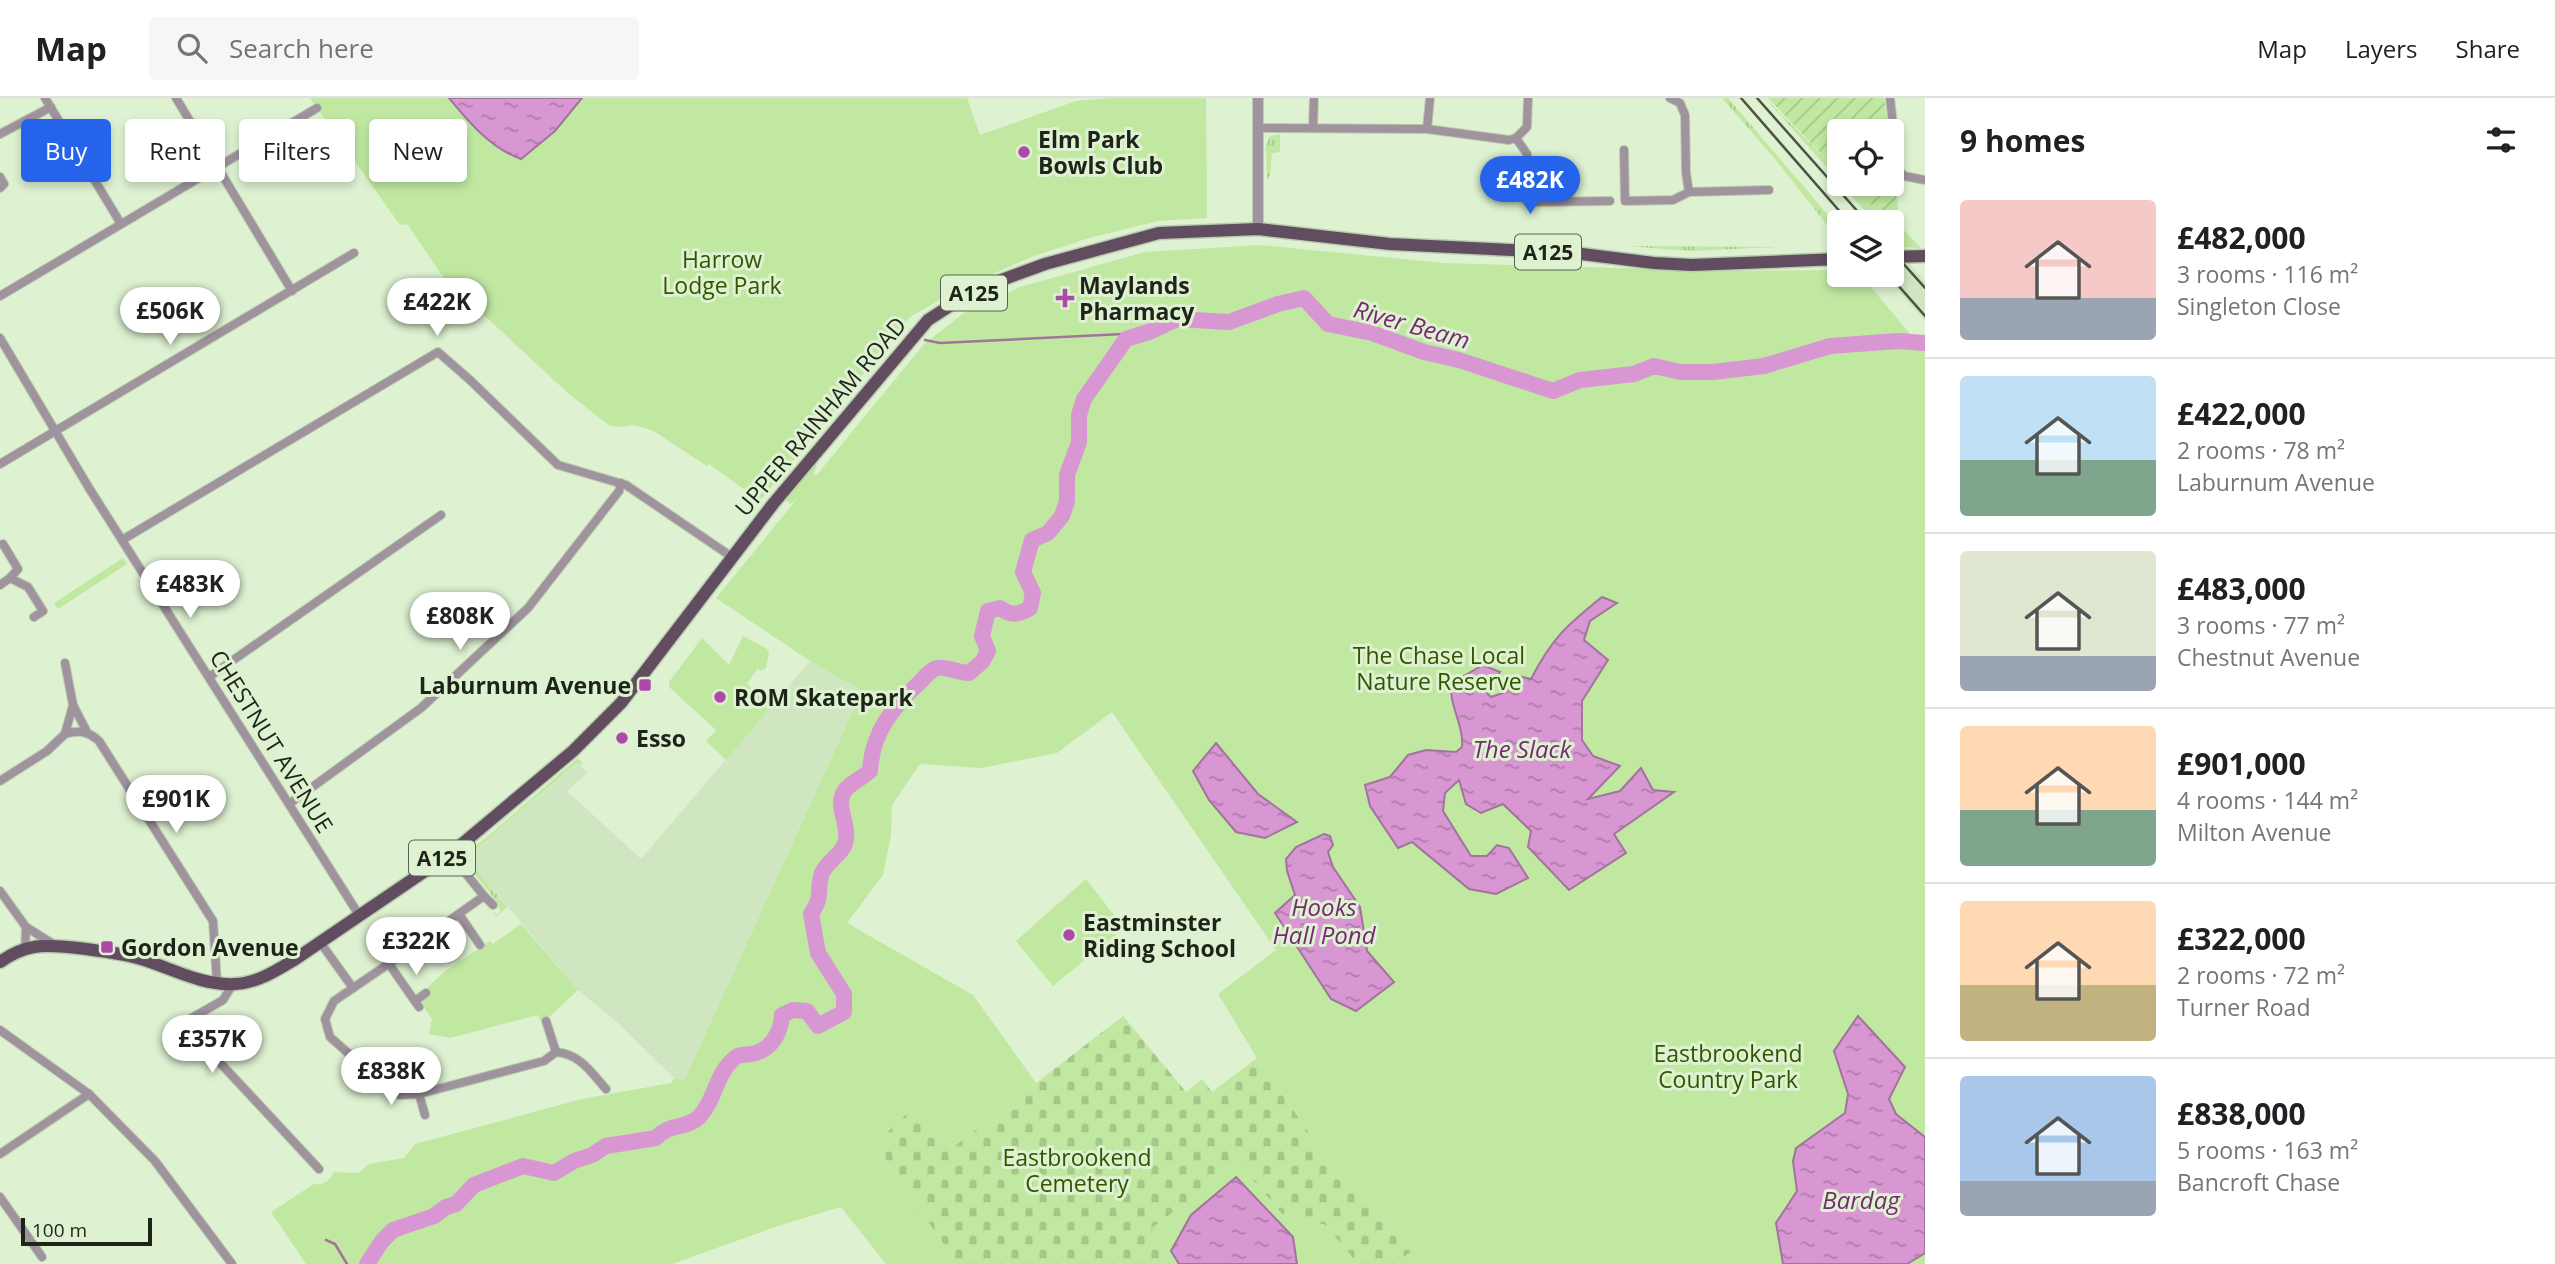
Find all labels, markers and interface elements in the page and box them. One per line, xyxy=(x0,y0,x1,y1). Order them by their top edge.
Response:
search box xyxy=(149,17,639,80)
text: Map xyxy=(35,26,107,71)
icon: search xyxy=(173,29,211,67)
text: Search here xyxy=(229,30,374,66)
text: Map xyxy=(2257,32,2307,65)
text: Layers xyxy=(2345,32,2418,65)
text: Share xyxy=(2456,32,2520,65)
chip: Buy xyxy=(21,119,111,182)
chip: Rent xyxy=(125,119,225,182)
chip: Filters xyxy=(239,119,355,182)
chip: New xyxy=(369,119,467,182)
map controls xyxy=(1827,119,1904,287)
button: locate xyxy=(1827,119,1904,196)
text: 9 homes xyxy=(1960,120,2085,161)
icon: filters xyxy=(2482,121,2520,159)
place label: Elm Park Bowls Club xyxy=(1038,123,1163,181)
marker: Elm Park Bowls Club xyxy=(1016,144,1032,160)
pin: £482K xyxy=(1481,156,1579,216)
text: £482K xyxy=(1496,163,1564,195)
button: layers xyxy=(1827,210,1904,287)
text: £482,000 xyxy=(2177,217,2306,258)
icon: home xyxy=(2016,228,2100,312)
road number: A125 xyxy=(1515,234,1581,270)
park label: Harrow Lodge Park xyxy=(662,243,782,301)
text: 3 rooms · 116 m² xyxy=(2177,258,2358,290)
place label: Maylands Pharmacy xyxy=(1079,269,1195,327)
road number: A125 xyxy=(941,276,1007,310)
pin: £422K xyxy=(388,278,486,338)
text: £422K xyxy=(403,285,471,317)
pin: £506K xyxy=(121,288,219,347)
marker: Maylands Pharmacy xyxy=(1057,290,1073,306)
text: Singleton Close xyxy=(2177,290,2341,322)
water label: River Beam xyxy=(1350,292,1474,356)
text: £506K xyxy=(136,294,204,326)
street label: UPPER RAINHAM ROAD xyxy=(727,309,913,523)
text: £422,000 xyxy=(2177,393,2306,434)
icon: home xyxy=(2016,404,2100,488)
text: 2 rooms · 78 m² xyxy=(2177,434,2345,466)
text: Laburnum Avenue xyxy=(2177,466,2375,498)
pin: £483K xyxy=(141,560,239,620)
text: £483K xyxy=(156,567,224,599)
text: £483,000 xyxy=(2177,568,2306,609)
icon: home xyxy=(2016,579,2100,663)
pin: £808K xyxy=(411,592,509,652)
text: £808K xyxy=(426,599,494,631)
text: 3 rooms · 77 m² xyxy=(2177,609,2345,641)
park label: The Chase Local Nature Reserve xyxy=(1353,639,1525,697)
text: Chestnut Avenue xyxy=(2177,641,2360,673)
street label: CHESTNUT AVENUE xyxy=(203,643,341,839)
place label: Laburnum Avenue xyxy=(419,669,631,701)
marker: Laburnum Avenue xyxy=(637,677,653,693)
place label: ROM Skatepark xyxy=(734,681,913,713)
marker: ROM Skatepark xyxy=(712,689,728,705)
place label: Esso xyxy=(636,722,686,754)
marker: Esso xyxy=(614,730,630,746)
water label: The Slack xyxy=(1473,732,1572,765)
text: £901,000 xyxy=(2177,743,2306,784)
icon: home xyxy=(2016,754,2100,838)
pin: £901K xyxy=(127,776,225,835)
text: £901K xyxy=(142,782,210,814)
text: 4 rooms · 144 m² xyxy=(2177,784,2358,816)
text: Milton Avenue xyxy=(2177,816,2332,848)
road number: A125 xyxy=(409,840,475,876)
water label: Hooks Hall Pond xyxy=(1272,890,1377,951)
place label: Eastminster Riding School xyxy=(1083,906,1236,964)
pin: £322K xyxy=(367,918,465,977)
text: £322,000 xyxy=(2177,918,2306,959)
text: £322K xyxy=(382,924,450,956)
marker: Eastminster Riding School xyxy=(1061,927,1077,943)
icon: home xyxy=(2016,929,2100,1013)
place label: Gordon Avenue xyxy=(121,931,299,963)
marker: Gordon Avenue xyxy=(99,939,115,955)
text: 2 rooms · 72 m² xyxy=(2177,959,2345,991)
text: Turner Road xyxy=(2177,991,2310,1023)
pin: £357K xyxy=(163,1016,261,1075)
text: £357K xyxy=(178,1022,246,1054)
park label: Eastbrookend Country Park xyxy=(1653,1037,1803,1095)
pin: £838K xyxy=(342,1048,440,1107)
text: £838K xyxy=(357,1054,425,1086)
text: £838,000 xyxy=(2177,1093,2306,1134)
icon: home xyxy=(2016,1104,2100,1188)
text: 5 rooms · 163 m² xyxy=(2177,1134,2358,1166)
park label: Eastbrookend Cemetery xyxy=(1002,1141,1152,1199)
text: Bancroft Chase xyxy=(2177,1166,2340,1198)
water label: Bardag xyxy=(1822,1183,1901,1216)
scale bar xyxy=(21,1215,152,1247)
text: 100 m xyxy=(32,1217,87,1243)

